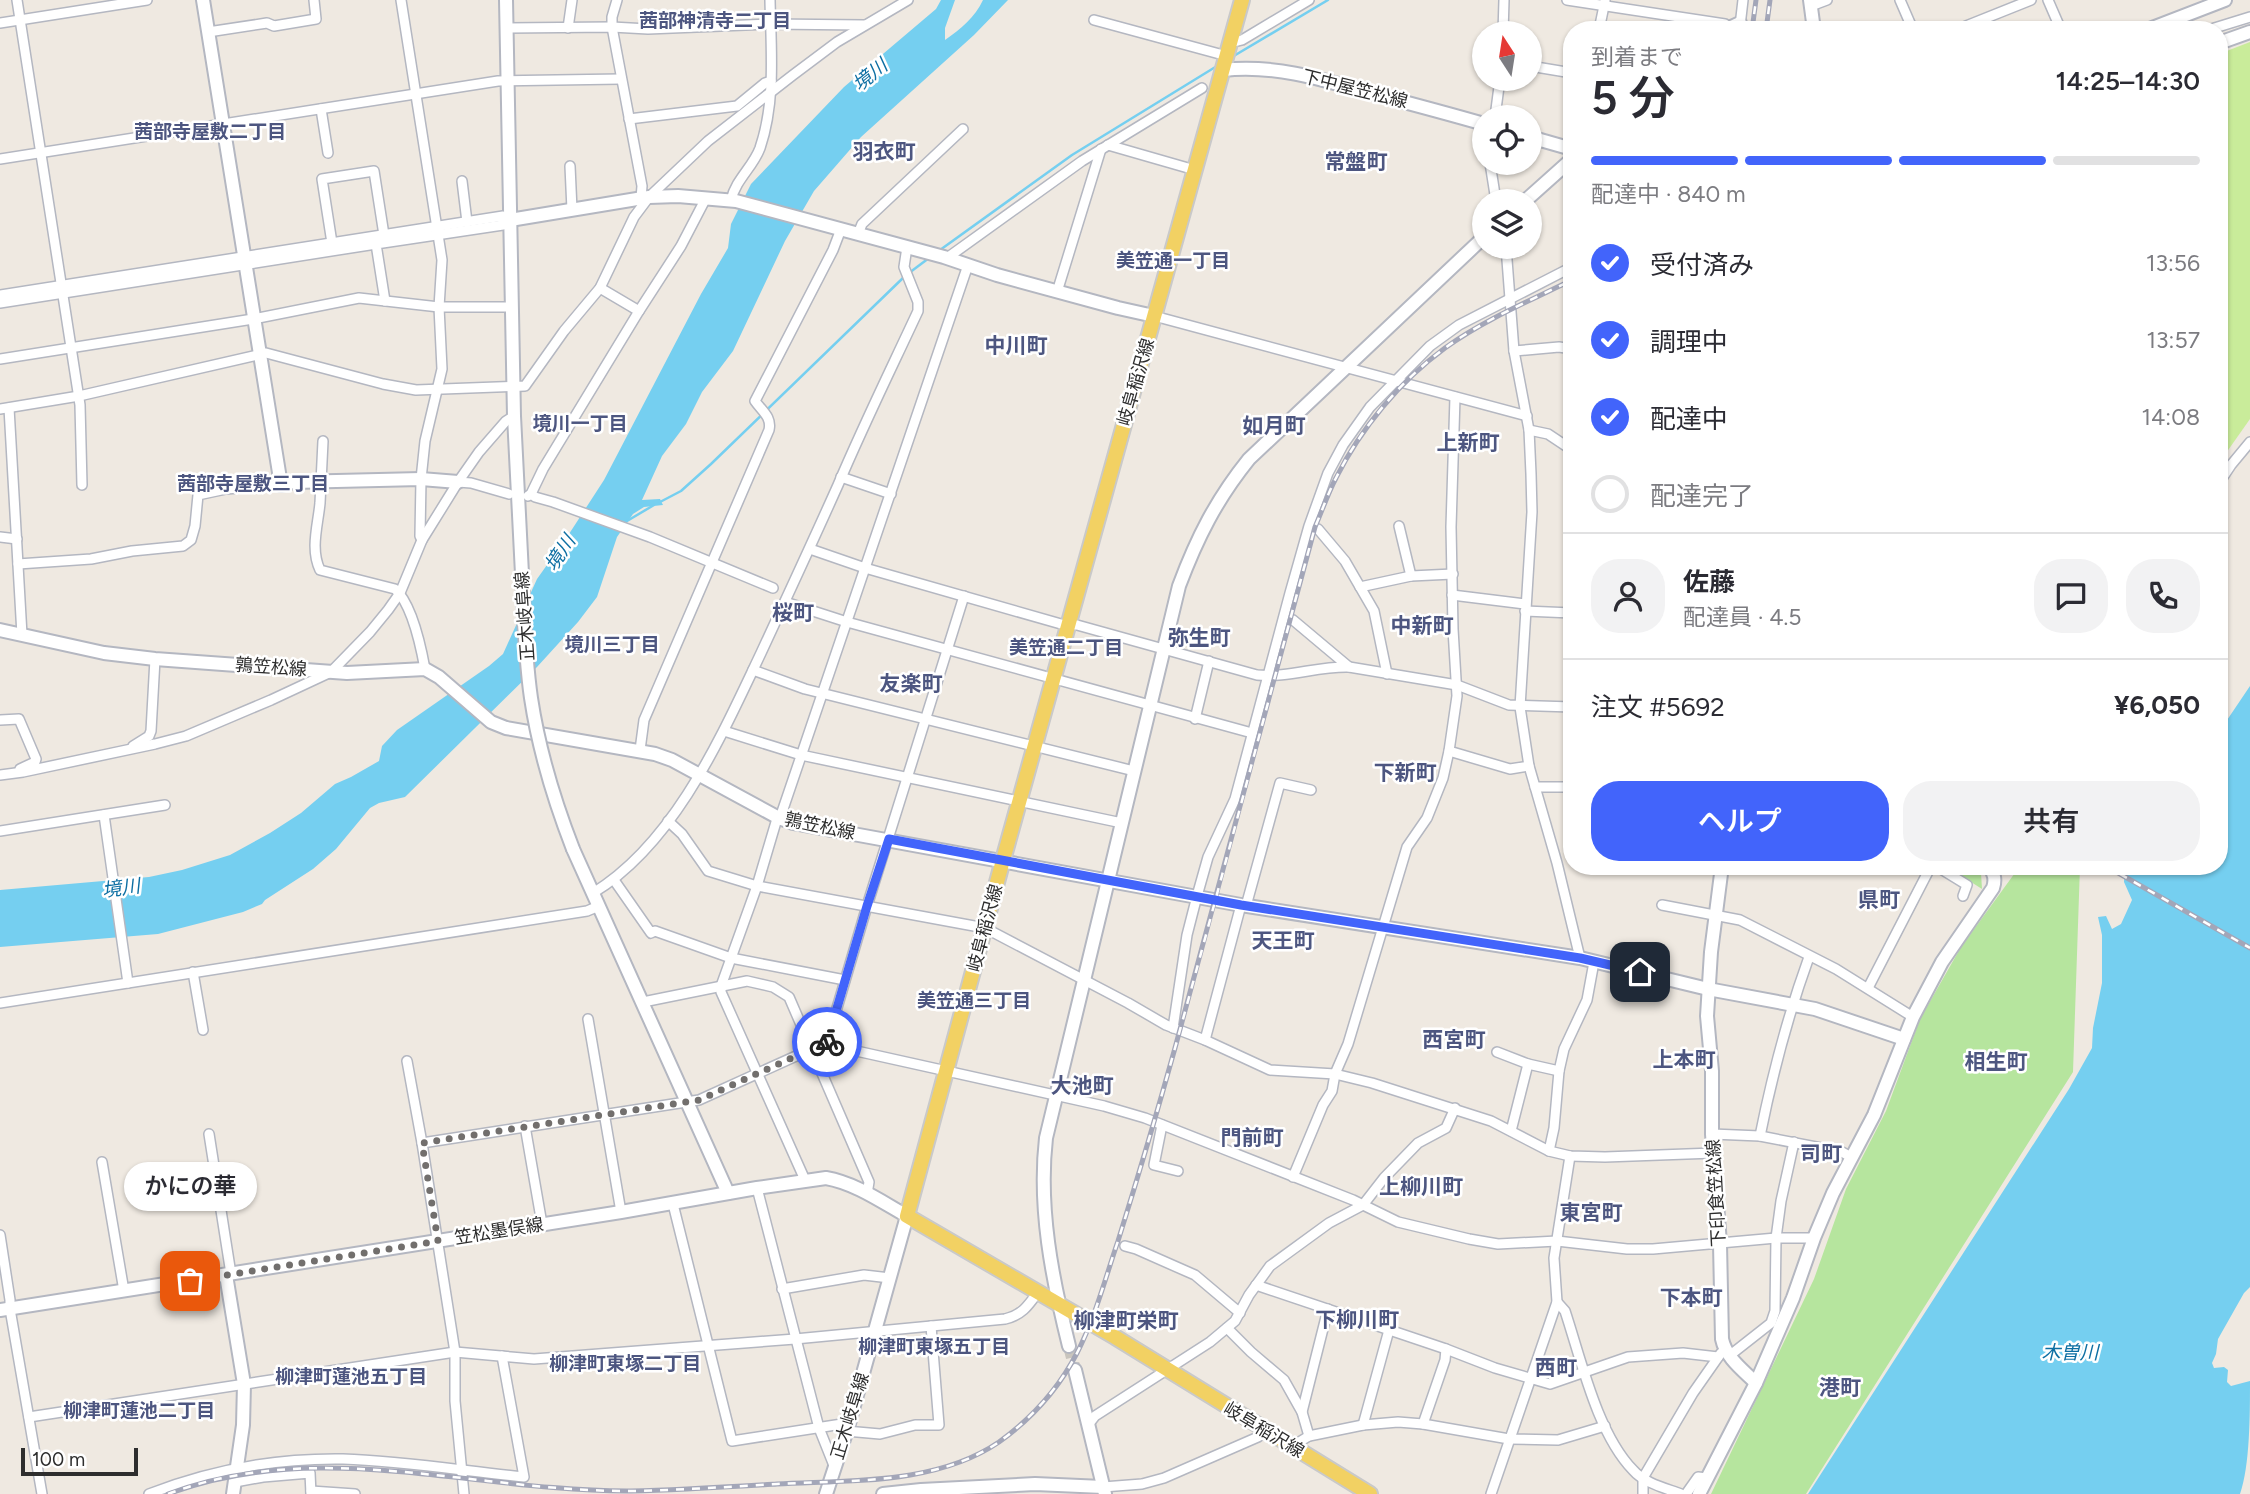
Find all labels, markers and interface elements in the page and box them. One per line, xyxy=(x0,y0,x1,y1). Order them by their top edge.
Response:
district label: 茜部神清寺二丁目 xyxy=(639,9,791,32)
north arrow xyxy=(1472,21,1542,91)
map controls xyxy=(1472,21,1542,259)
text: 到着まで xyxy=(1591,43,1683,71)
water label: 境川 xyxy=(848,53,894,96)
street label: 下中屋笠松線 xyxy=(1300,65,1410,113)
text: 14:25–14:30 xyxy=(2056,65,2200,97)
text: 5 分 xyxy=(1591,70,1675,126)
button: locate xyxy=(1472,105,1542,175)
district label: 茜部寺屋敷二丁目 xyxy=(134,120,286,143)
district label: 羽衣町 xyxy=(853,139,916,164)
district label: 常盤町 xyxy=(1325,149,1388,174)
text: 配達中 · 840 m xyxy=(1591,180,1746,208)
button: layers xyxy=(1472,189,1542,259)
icon: check xyxy=(1591,244,1629,282)
district label: 美笠通一丁目 xyxy=(1116,249,1230,272)
text: 受付済み xyxy=(1650,249,1754,281)
text: 13:56 xyxy=(2146,249,2200,277)
icon: check xyxy=(1591,321,1629,359)
text: 調理中 xyxy=(1650,326,1728,358)
text: 13:57 xyxy=(2147,326,2200,354)
district label: 中川町 xyxy=(985,333,1048,358)
street label: 岐阜稲沢線 xyxy=(1113,336,1159,428)
icon: check xyxy=(1591,398,1629,436)
text: 配達中 xyxy=(1650,403,1728,435)
text: 14:08 xyxy=(2142,403,2200,431)
district label: 境川一丁目 xyxy=(532,412,628,435)
district label: 如月町 xyxy=(1243,413,1306,438)
district label: 上新町 xyxy=(1437,430,1500,455)
district label: 茜部寺屋敷三丁目 xyxy=(177,472,329,495)
text: 配達完了 xyxy=(1650,480,1754,512)
water label: 境川 xyxy=(540,529,581,575)
button: person xyxy=(1591,559,1665,633)
button: chat xyxy=(2034,559,2108,633)
button: phone xyxy=(2126,559,2200,633)
text: 佐藤 xyxy=(1683,566,1735,598)
street label: 正木岐阜線 xyxy=(511,570,539,662)
district label: 桜町 xyxy=(772,600,814,625)
text: 配達員 · 4.5 xyxy=(1683,603,1802,631)
district label: 中新町 xyxy=(1391,613,1454,638)
district label: 弥生町 xyxy=(1168,625,1231,650)
district label: 境川三丁目 xyxy=(564,633,660,656)
district label: 美笠通二丁目 xyxy=(1009,636,1123,659)
street label: 鶉笠松線 xyxy=(234,654,308,680)
district label: 友楽町 xyxy=(880,671,943,696)
text: ¥6,050 xyxy=(2114,689,2200,721)
text: 注文 #5692 xyxy=(1591,691,1725,723)
district label: 下新町 xyxy=(1374,760,1437,785)
button: ヘルプ xyxy=(1591,781,1889,861)
button: 共有 xyxy=(1903,781,2200,861)
street label: 鶉笠松線 xyxy=(782,808,858,844)
water label: 境川 xyxy=(101,874,143,902)
street label: 岐阜稲沢線 xyxy=(963,882,1007,974)
district label: 県町 xyxy=(1858,887,1900,912)
district label: 天王町 xyxy=(1252,928,1315,953)
pin xyxy=(1610,942,1670,1002)
icon: home xyxy=(1621,953,1659,991)
district label: 美笠通三丁目 xyxy=(917,989,1031,1012)
courier xyxy=(792,1007,862,1077)
icon: bike xyxy=(808,1023,846,1061)
district label: 西宮町 xyxy=(1423,1027,1486,1052)
district label: 上本町 xyxy=(1653,1047,1716,1072)
district label: 相生町 xyxy=(1965,1049,2028,1074)
district label: 大池町 xyxy=(1051,1073,1114,1098)
district label: 門前町 xyxy=(1221,1125,1284,1150)
street label: 下印食笠松線 xyxy=(1702,1138,1730,1248)
district label: 司町 xyxy=(1800,1141,1842,1166)
callout: かにの華 xyxy=(124,1162,256,1211)
text: かにの華 xyxy=(145,1172,237,1200)
district label: 上柳川町 xyxy=(1379,1174,1463,1199)
district label: 東宮町 xyxy=(1560,1200,1623,1225)
street label: 笠松墨俣線 xyxy=(453,1213,545,1249)
pin xyxy=(160,1251,220,1311)
icon: bag xyxy=(171,1262,209,1300)
district label: 下本町 xyxy=(1660,1285,1723,1310)
district label: 下柳川町 xyxy=(1315,1307,1399,1332)
district label: 柳津町栄町 xyxy=(1074,1308,1179,1333)
district label: 柳津町東塚五丁目 xyxy=(858,1335,1010,1358)
water label: 木曽川 xyxy=(2041,1341,2100,1364)
district label: 柳津町東塚二丁目 xyxy=(549,1352,701,1375)
district label: 西町 xyxy=(1535,1355,1577,1380)
district label: 柳津町蓮池五丁目 xyxy=(275,1365,427,1388)
street label: 正木岐阜線 xyxy=(826,1370,874,1462)
district label: 港町 xyxy=(1819,1375,1861,1400)
street label: 岐阜稲沢線 xyxy=(1220,1397,1308,1463)
district label: 柳津町蓮池二丁目 xyxy=(63,1399,215,1422)
scale bar xyxy=(21,1445,138,1477)
text: 100 m xyxy=(32,1448,85,1471)

